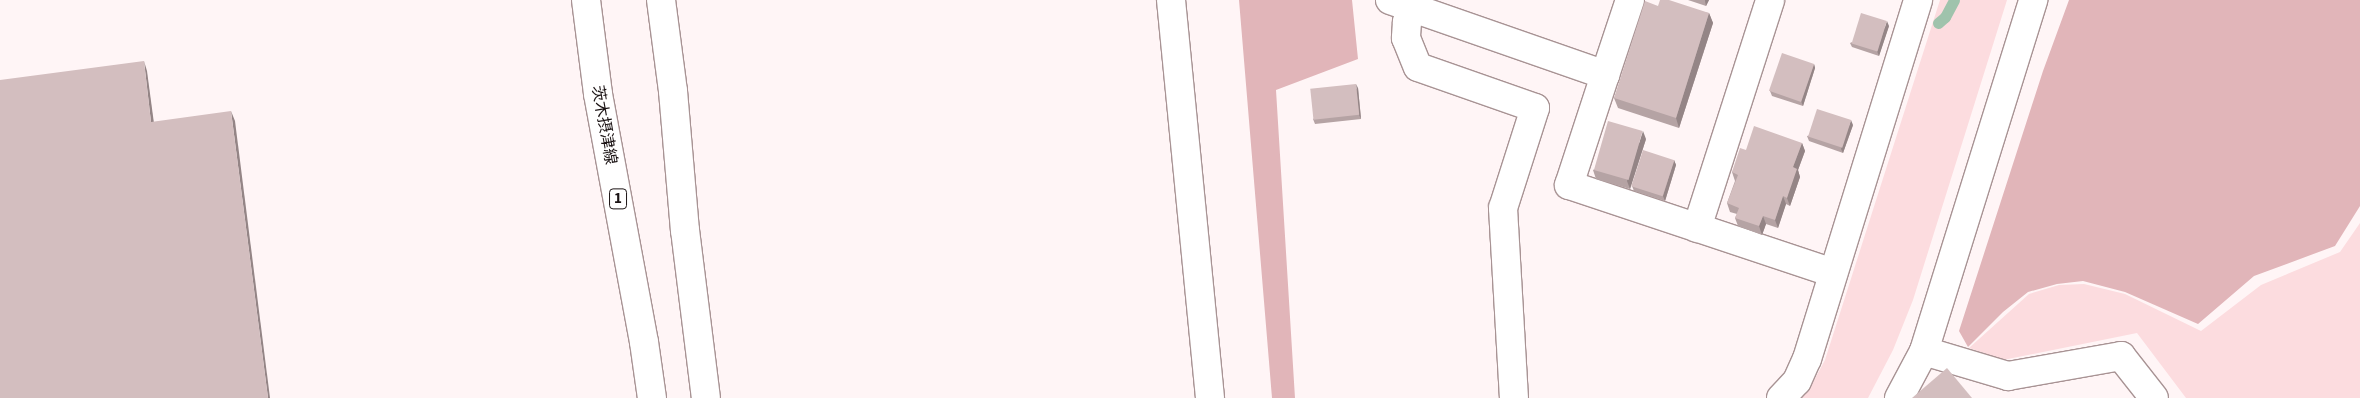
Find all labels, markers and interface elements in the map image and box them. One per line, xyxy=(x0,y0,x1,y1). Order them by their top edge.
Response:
street label: 茨木摂津線 xyxy=(588,84,620,166)
road number: 1 xyxy=(608,186,628,212)

